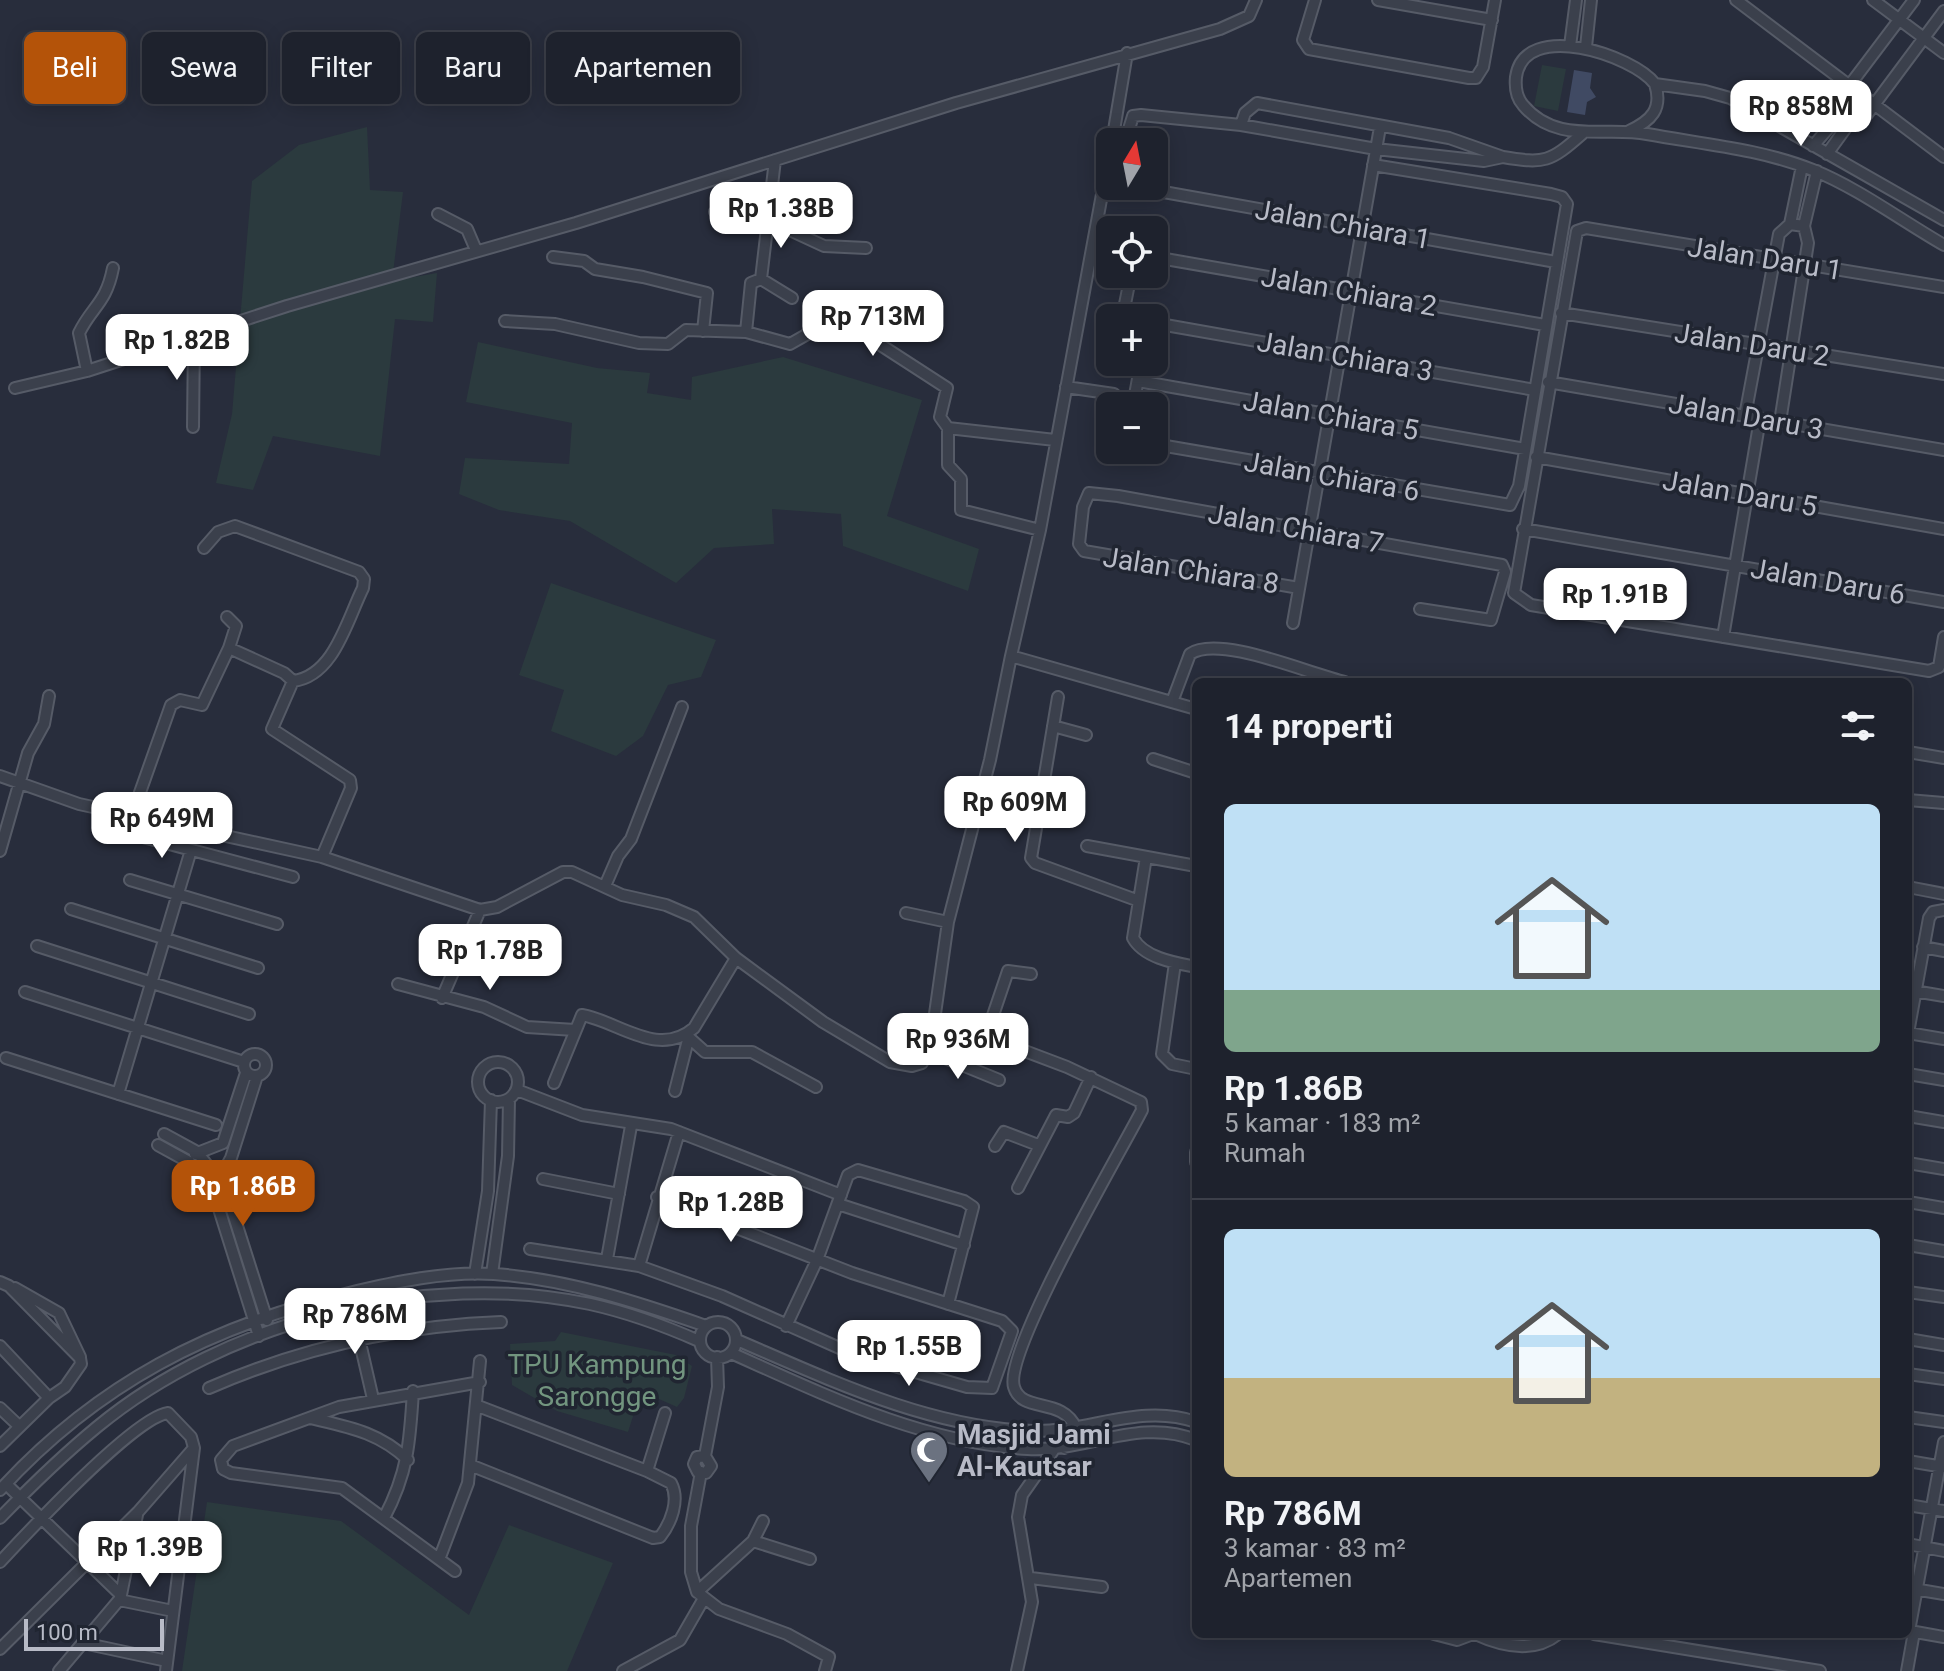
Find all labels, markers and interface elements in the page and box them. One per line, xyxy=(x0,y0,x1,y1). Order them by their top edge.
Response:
chip: Beli xyxy=(24,32,126,104)
chip: Sewa xyxy=(142,32,266,104)
chip: Filter xyxy=(282,32,400,104)
chip: Baru xyxy=(416,32,530,104)
chip: Apartemen xyxy=(546,32,740,104)
pin: Rp 858M xyxy=(1727,80,1875,148)
text: Rp 858M xyxy=(1748,91,1854,121)
north arrow xyxy=(1096,128,1168,200)
map controls xyxy=(1096,128,1168,464)
pin: Rp 1.38B xyxy=(698,182,864,250)
text: Rp 1.38B xyxy=(728,193,834,223)
street label: Jalan Chiara 1 xyxy=(1253,193,1433,256)
button: locate xyxy=(1096,216,1168,288)
street label: Jalan Daru 1 xyxy=(1685,230,1845,287)
street label: Jalan Chiara 2 xyxy=(1259,260,1439,323)
pin: Rp 713M xyxy=(799,290,947,358)
text: Rp 713M xyxy=(820,301,926,331)
button: + xyxy=(1096,304,1168,376)
pin: Rp 1.82B xyxy=(94,314,260,382)
street label: Jalan Daru 2 xyxy=(1672,316,1832,373)
text: Rp 1.82B xyxy=(124,325,230,355)
street label: Jalan Chiara 3 xyxy=(1255,325,1435,388)
street label: Jalan Chiara 5 xyxy=(1241,384,1421,447)
street label: Jalan Daru 3 xyxy=(1666,387,1826,446)
button: − xyxy=(1096,392,1168,464)
street label: Jalan Chiara 6 xyxy=(1242,445,1422,508)
street label: Jalan Daru 5 xyxy=(1660,464,1820,523)
street label: Jalan Chiara 7 xyxy=(1206,497,1386,560)
street label: Jalan Chiara 8 xyxy=(1101,540,1281,601)
street label: Jalan Daru 6 xyxy=(1748,552,1908,611)
pin: Rp 1.91B xyxy=(1532,568,1698,636)
text: Rp 1.91B xyxy=(1562,579,1668,609)
icon: filters xyxy=(1836,704,1880,748)
text: 14 properti xyxy=(1224,706,1393,746)
pin: Rp 609M xyxy=(941,776,1089,844)
text: Rp 609M xyxy=(962,787,1068,817)
pin: Rp 649M xyxy=(88,792,236,860)
text: Rp 649M xyxy=(109,803,215,833)
icon: home xyxy=(1480,856,1624,1000)
pin: Rp 1.78B xyxy=(407,924,573,992)
text: Rp 1.78B xyxy=(437,935,543,965)
pin: Rp 936M xyxy=(884,1013,1032,1081)
text: Rp 936M xyxy=(905,1024,1011,1054)
text: Rp 1.86B xyxy=(1224,1068,1363,1108)
text: 5 kamar · 183 m² xyxy=(1224,1108,1420,1138)
text: Rumah xyxy=(1224,1138,1306,1168)
pin: Rp 1.86B xyxy=(160,1160,326,1228)
text: Rp 1.86B xyxy=(190,1171,296,1201)
pin: Rp 1.28B xyxy=(648,1176,814,1244)
text: Rp 1.28B xyxy=(678,1187,784,1217)
icon: home xyxy=(1480,1281,1624,1425)
pin: Rp 786M xyxy=(281,1288,429,1356)
text: Rp 786M xyxy=(302,1299,408,1329)
pin: Rp 1.55B xyxy=(826,1320,992,1388)
text: Rp 1.55B xyxy=(856,1331,962,1361)
park label: TPU Kampung Sarongge xyxy=(507,1348,687,1413)
place label: Masjid Jami Al-Kautsar xyxy=(957,1418,1111,1483)
mosque icon: Masjid Jami Al-Kautsar xyxy=(908,1429,950,1484)
text: Rp 786M xyxy=(1224,1493,1362,1533)
pin: Rp 1.39B xyxy=(67,1521,233,1589)
text: Rp 1.39B xyxy=(97,1532,203,1562)
text: 3 kamar · 83 m² xyxy=(1224,1533,1406,1563)
text: Apartemen xyxy=(1224,1563,1352,1593)
scale bar xyxy=(24,1615,164,1651)
text: 100 m xyxy=(36,1620,98,1645)

